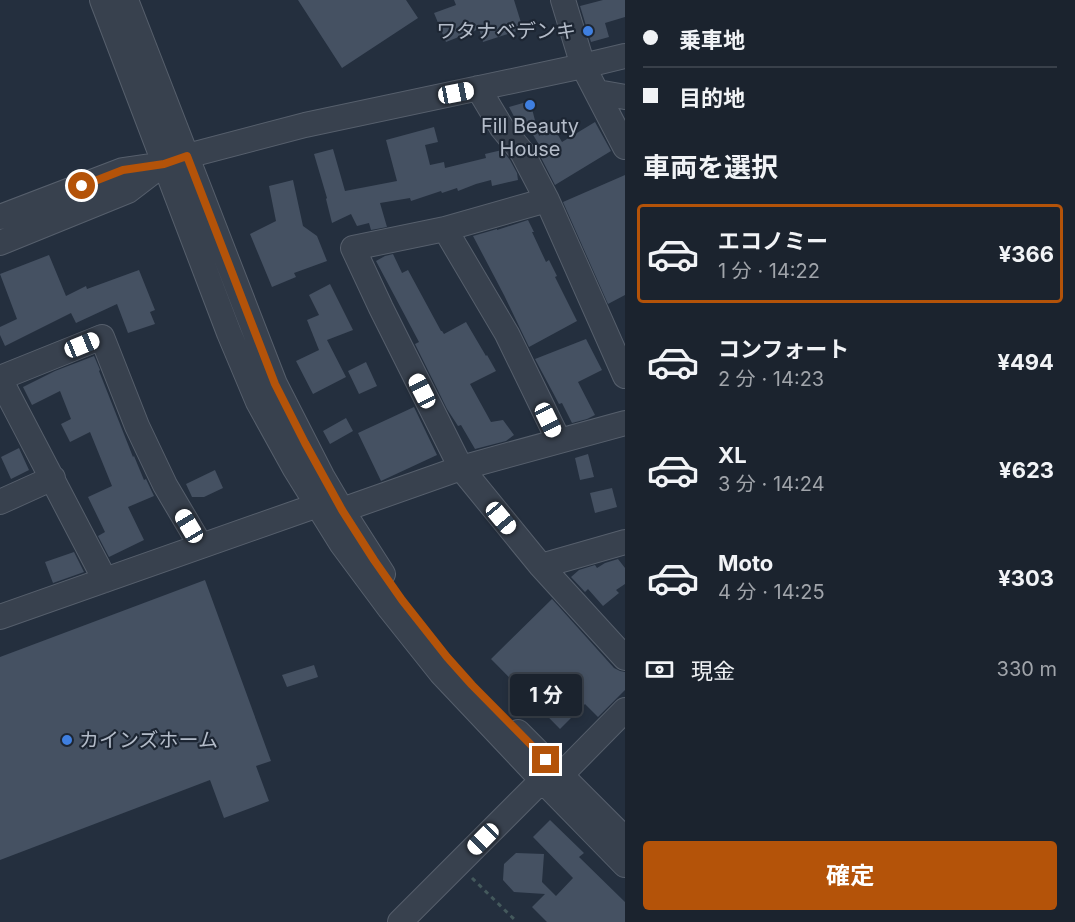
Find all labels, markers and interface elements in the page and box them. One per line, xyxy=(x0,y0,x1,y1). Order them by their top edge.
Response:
place label: ワタナベデンキ xyxy=(436,19,576,43)
marker: ワタナベデンキ xyxy=(581,24,595,38)
text: 乗車地 xyxy=(679,27,745,53)
car xyxy=(437,81,475,105)
text: 目的地 xyxy=(679,85,745,111)
marker: Fill Beauty House xyxy=(523,98,537,112)
place label: Fill Beauty House xyxy=(481,114,579,161)
text: 車両を選択 xyxy=(643,151,778,184)
route start xyxy=(68,172,95,199)
icon: car xyxy=(646,227,700,281)
text: エコノミー xyxy=(718,228,828,254)
text: ¥366 xyxy=(999,241,1054,267)
text: 1 分 · 14:22 xyxy=(718,259,820,283)
car xyxy=(62,330,102,360)
icon: car xyxy=(646,335,700,389)
text: コンフォート xyxy=(718,336,849,362)
text: ¥494 xyxy=(997,349,1054,375)
text: 2 分 · 14:23 xyxy=(718,367,824,391)
car xyxy=(406,371,438,411)
car xyxy=(532,400,564,440)
text: XL xyxy=(718,442,747,468)
icon: car xyxy=(646,443,700,497)
text: ¥623 xyxy=(999,457,1054,483)
text: 3 分 · 14:24 xyxy=(718,472,825,496)
car xyxy=(483,498,519,538)
car xyxy=(172,506,206,546)
text: Moto xyxy=(718,550,773,576)
icon: car xyxy=(646,551,700,605)
text: ¥303 xyxy=(998,565,1054,591)
text: 4 分 · 14:25 xyxy=(718,580,825,604)
icon: cash xyxy=(643,653,676,686)
text: 330 m xyxy=(997,657,1057,681)
text: 現金 xyxy=(691,658,735,684)
callout: 1 分 xyxy=(510,673,582,715)
text: 1 分 xyxy=(529,683,563,707)
place label: カインズホーム xyxy=(79,728,218,752)
marker: カインズホーム xyxy=(60,733,74,747)
route end xyxy=(532,746,559,773)
car xyxy=(464,820,502,858)
button: 確定 xyxy=(643,841,1057,910)

